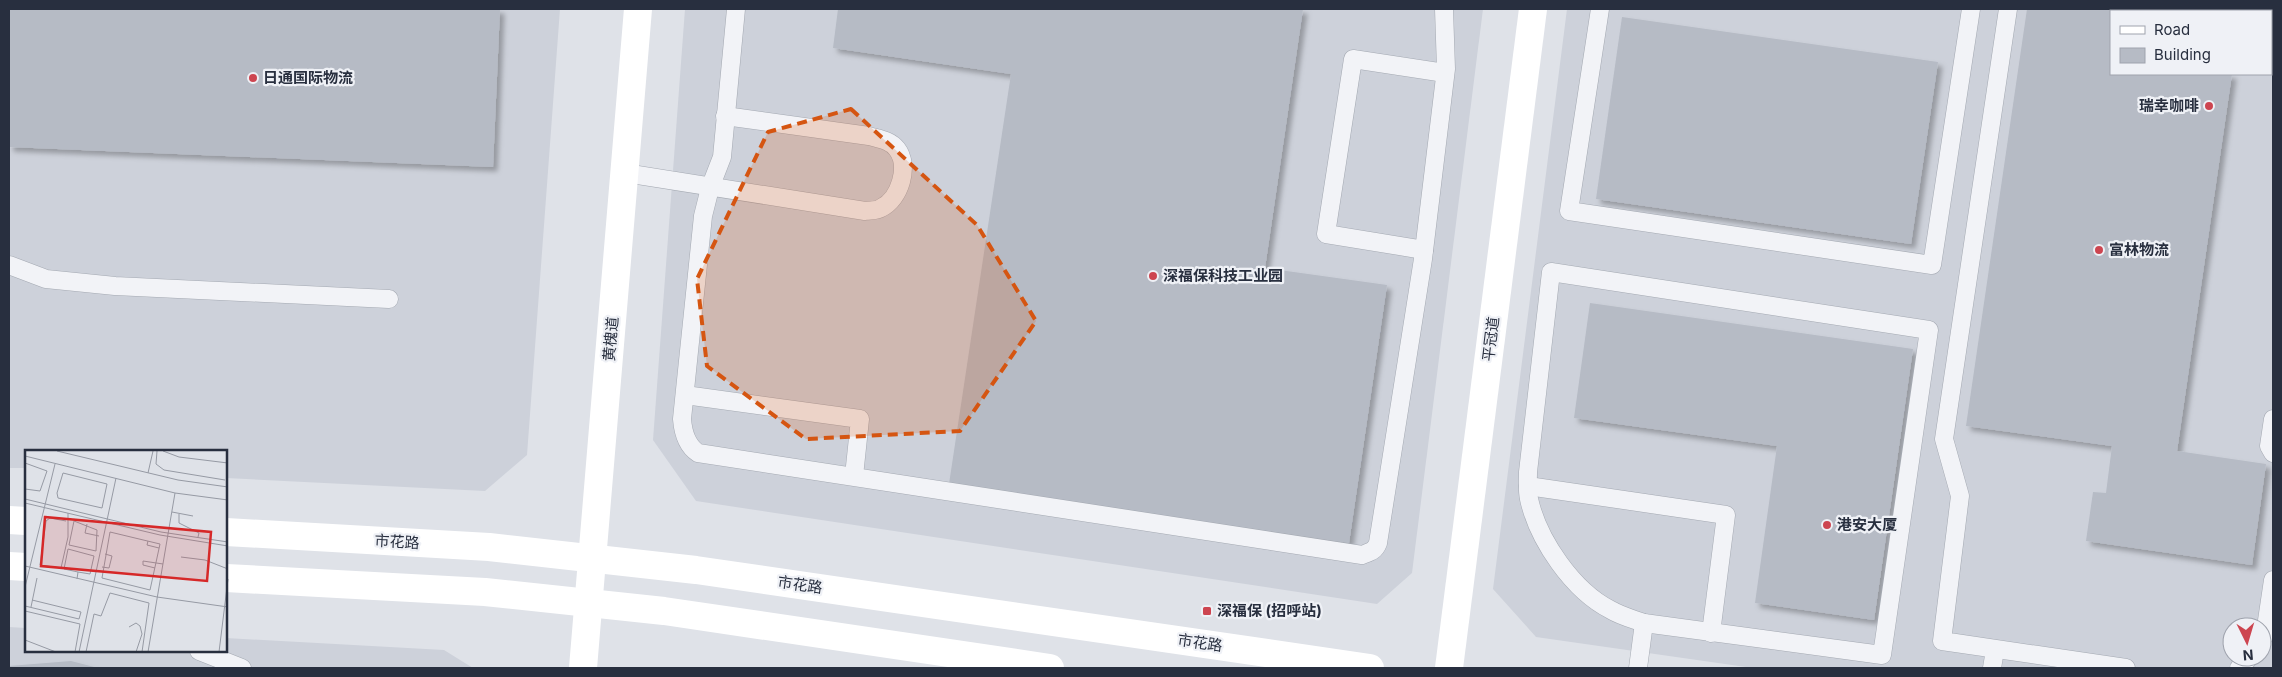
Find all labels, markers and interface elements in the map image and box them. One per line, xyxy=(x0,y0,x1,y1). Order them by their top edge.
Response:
legend xyxy=(2110,10,2272,75)
text: Road xyxy=(2154,20,2190,39)
text: Building xyxy=(2154,45,2211,64)
place label: 日通国际物流 xyxy=(263,68,353,87)
marker: 日通国际物流 xyxy=(247,72,259,84)
place label: 瑞幸咖啡 xyxy=(2139,96,2199,115)
marker: 瑞幸咖啡 xyxy=(2203,100,2215,112)
place label: 富林物流 xyxy=(2109,240,2169,259)
marker: 富林物流 xyxy=(2093,244,2105,256)
place label: 深福保科技工业园 xyxy=(1163,266,1283,285)
marker: 深福保科技工业园 xyxy=(1147,270,1159,282)
street label: 平冠道 xyxy=(1478,315,1503,362)
street label: 黄槐道 xyxy=(599,316,622,362)
inset map xyxy=(25,450,228,652)
place label: 港安大厦 xyxy=(1837,515,1897,534)
marker: 港安大厦 xyxy=(1821,519,1833,531)
street label: 市花路 xyxy=(374,531,420,552)
street label: 市花路 xyxy=(776,572,824,597)
place label: 深福保 (招呼站) xyxy=(1217,601,1322,620)
marker: 深福保 (招呼站) xyxy=(1201,605,1213,617)
north arrow xyxy=(2222,617,2272,667)
street label: 市花路 xyxy=(1176,630,1224,655)
text: N xyxy=(2242,647,2254,664)

